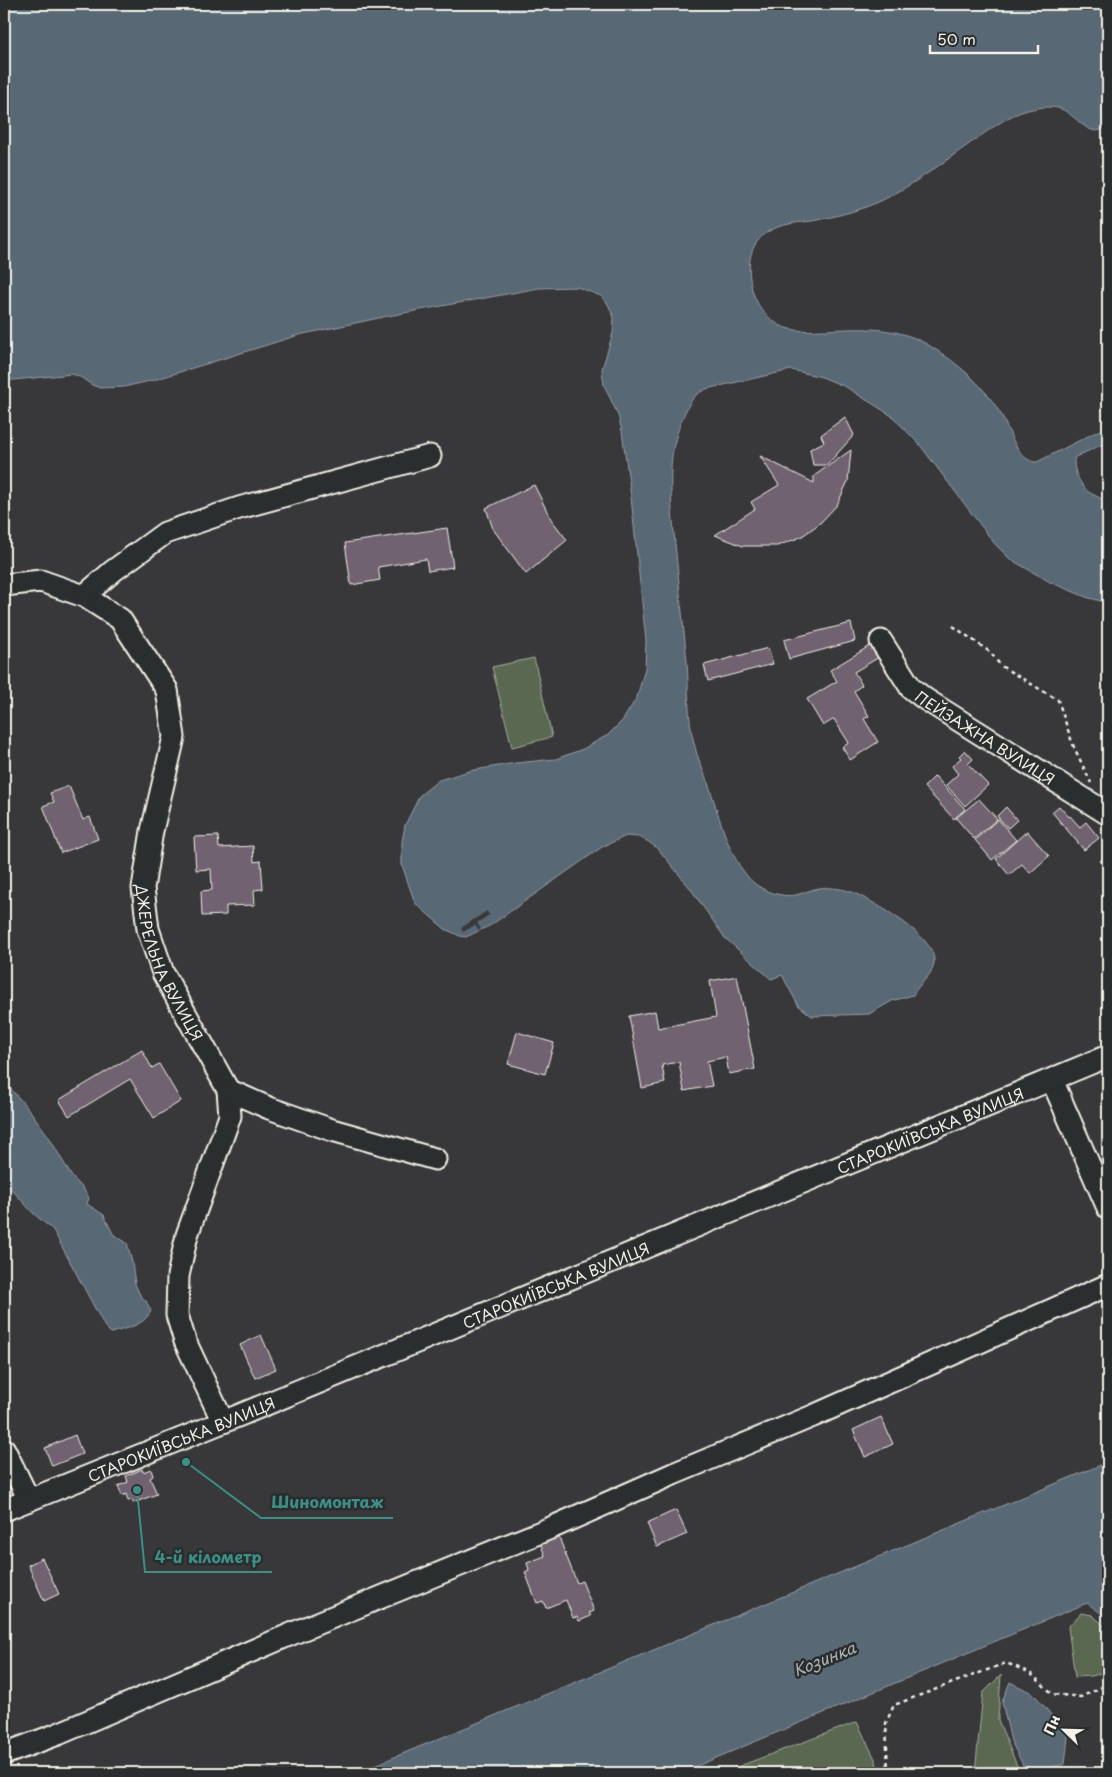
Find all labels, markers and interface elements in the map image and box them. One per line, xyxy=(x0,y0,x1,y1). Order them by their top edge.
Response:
scale bar xyxy=(930,22,1037,54)
text: 50 m xyxy=(937,27,976,50)
street label: ПЕЙЗАЖНА ВУЛИЦЯ xyxy=(911,684,1060,790)
street label: ДЖЕРЕЛЬНА ВУЛИЦЯ xyxy=(131,882,210,1044)
street label: СТАРОКИЇВСЬКА ВУЛИЦЯ xyxy=(833,1081,1027,1179)
street label: СТАРОКИЇВСЬКА ВУЛИЦЯ xyxy=(459,1236,653,1333)
street label: СТАРОКИЇВСЬКА ВУЛИЦЯ xyxy=(84,1390,278,1487)
callout: Шиномонтаж xyxy=(261,1487,393,1518)
text: Шиномонтаж xyxy=(271,1489,384,1513)
callout: 4-й кілометр xyxy=(145,1541,272,1572)
text: 4-й кілометр xyxy=(154,1544,262,1568)
water label: Козинка xyxy=(789,1634,860,1681)
north arrow xyxy=(1040,1704,1090,1754)
text: Пн xyxy=(1038,1711,1065,1738)

